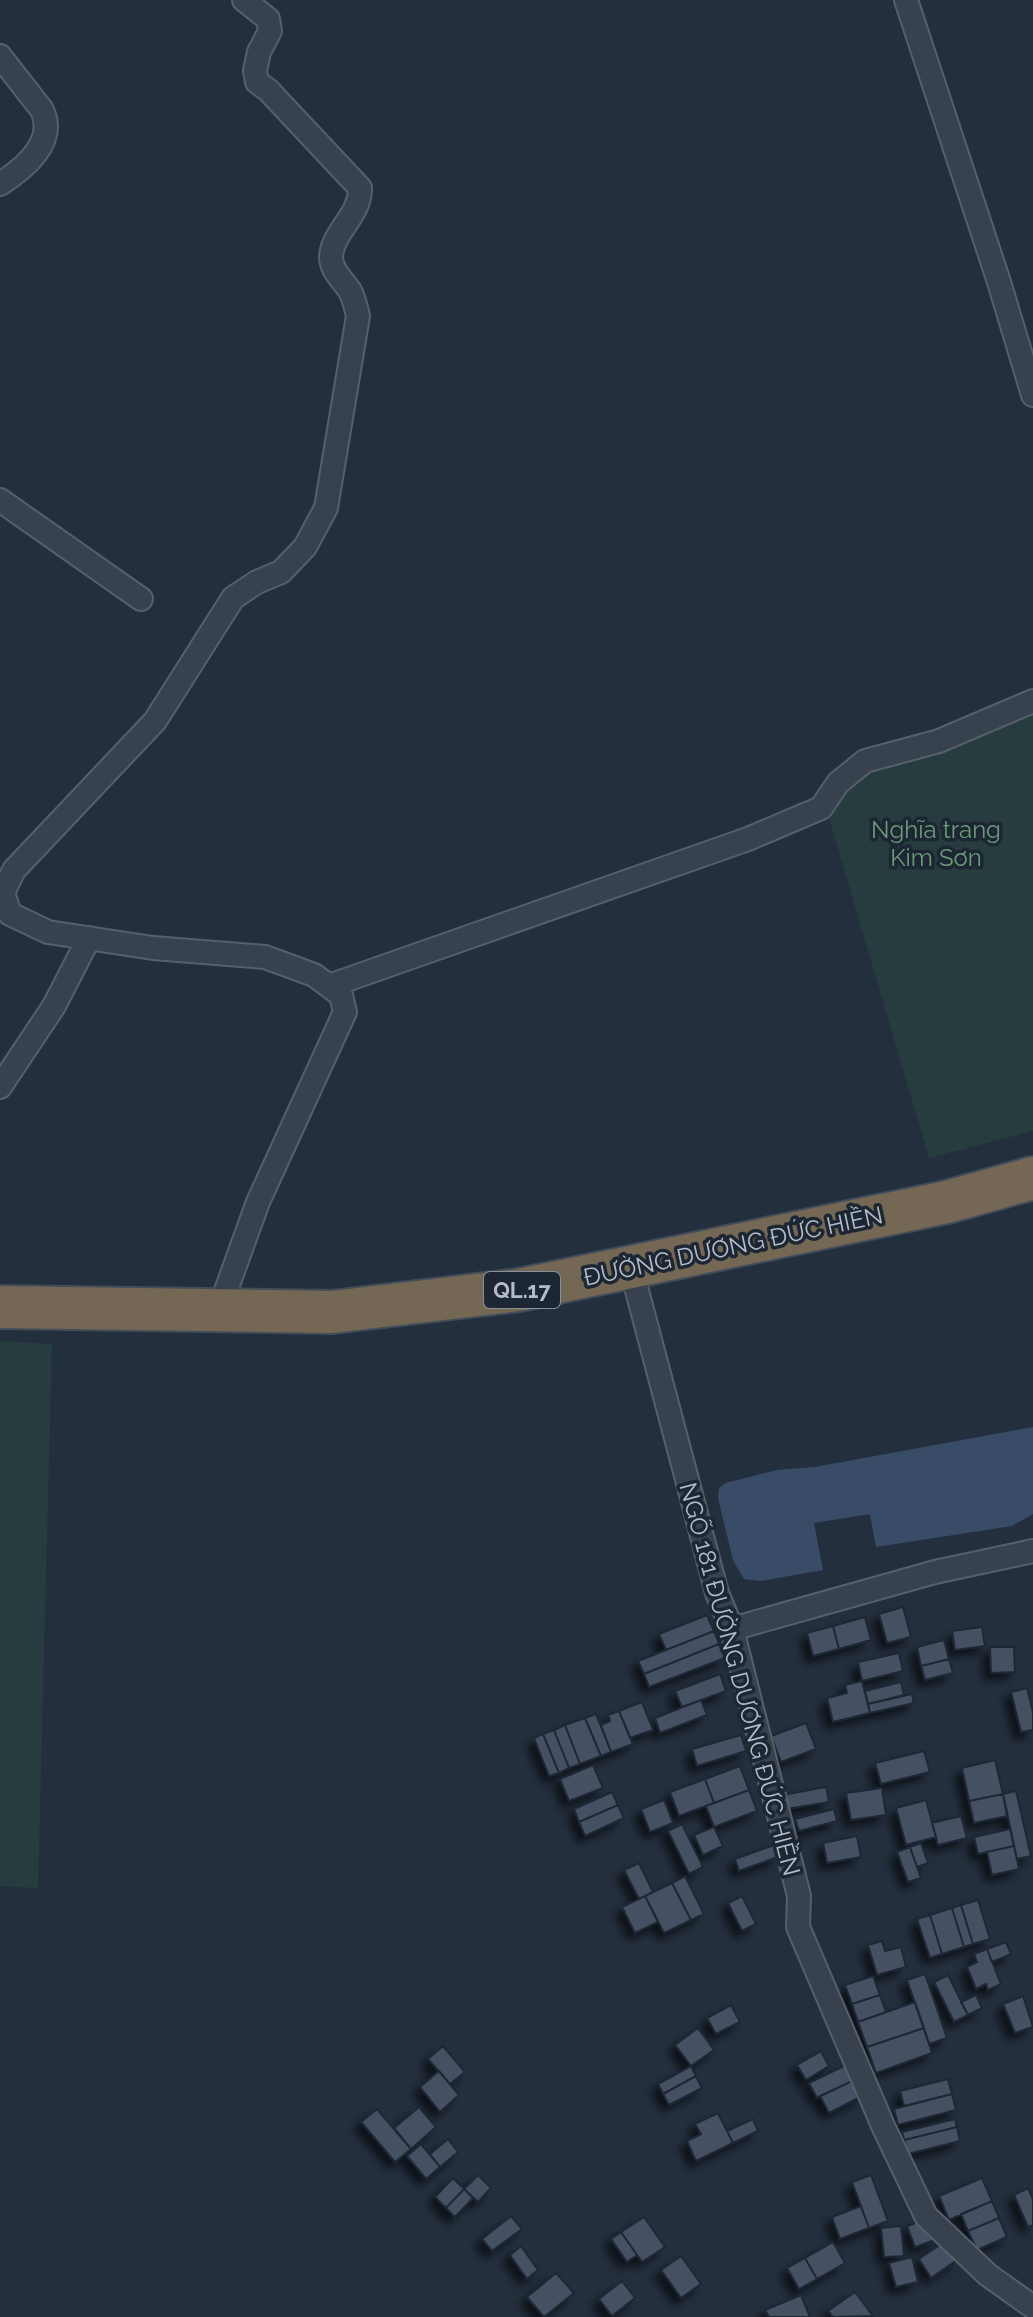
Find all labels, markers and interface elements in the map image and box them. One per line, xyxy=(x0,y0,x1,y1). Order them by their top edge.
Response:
park label: Nghĩa trang Kim Sơn xyxy=(871,815,1001,872)
street label: ĐƯỜNG DƯƠNG ĐỨC HIỀN xyxy=(580,1199,885,1292)
road number: QL.17 xyxy=(484,1272,560,1308)
street label: NGÕ 181 ĐƯỜNG DƯƠNG ĐỨC HIỀN xyxy=(673,1479,808,1879)

